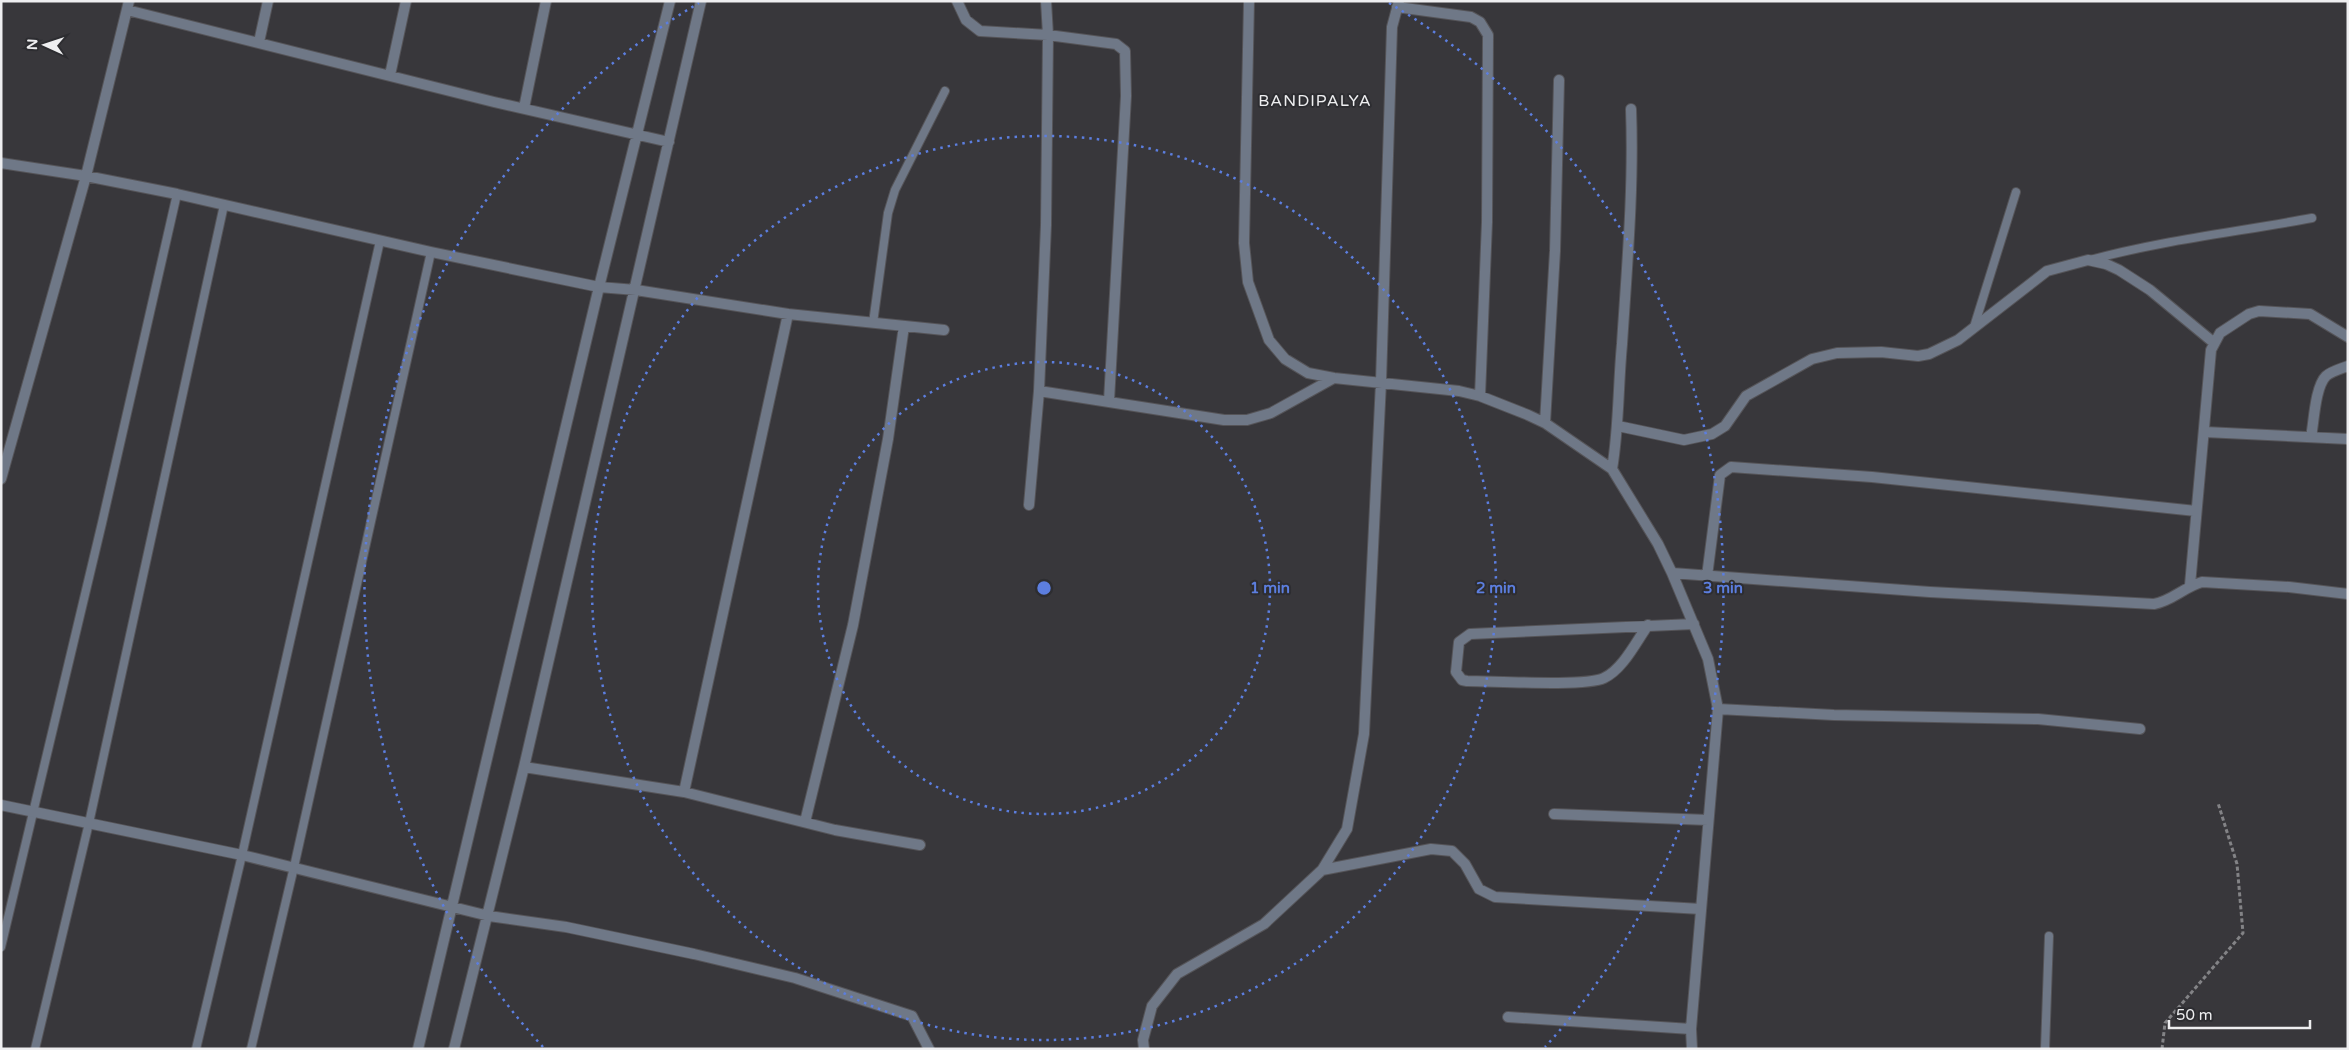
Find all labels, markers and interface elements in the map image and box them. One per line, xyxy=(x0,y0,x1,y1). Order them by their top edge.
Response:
north arrow xyxy=(20,20,70,70)
text: N xyxy=(24,38,41,50)
district label: BANDIPALYA xyxy=(1258,91,1372,111)
centre of rings xyxy=(1035,579,1053,597)
text: 1 min xyxy=(1250,579,1290,597)
text: 2 min xyxy=(1476,579,1516,597)
text: 3 min xyxy=(1703,579,1743,597)
scale bar xyxy=(2169,998,2310,1030)
text: 50 m xyxy=(2176,1006,2213,1024)

